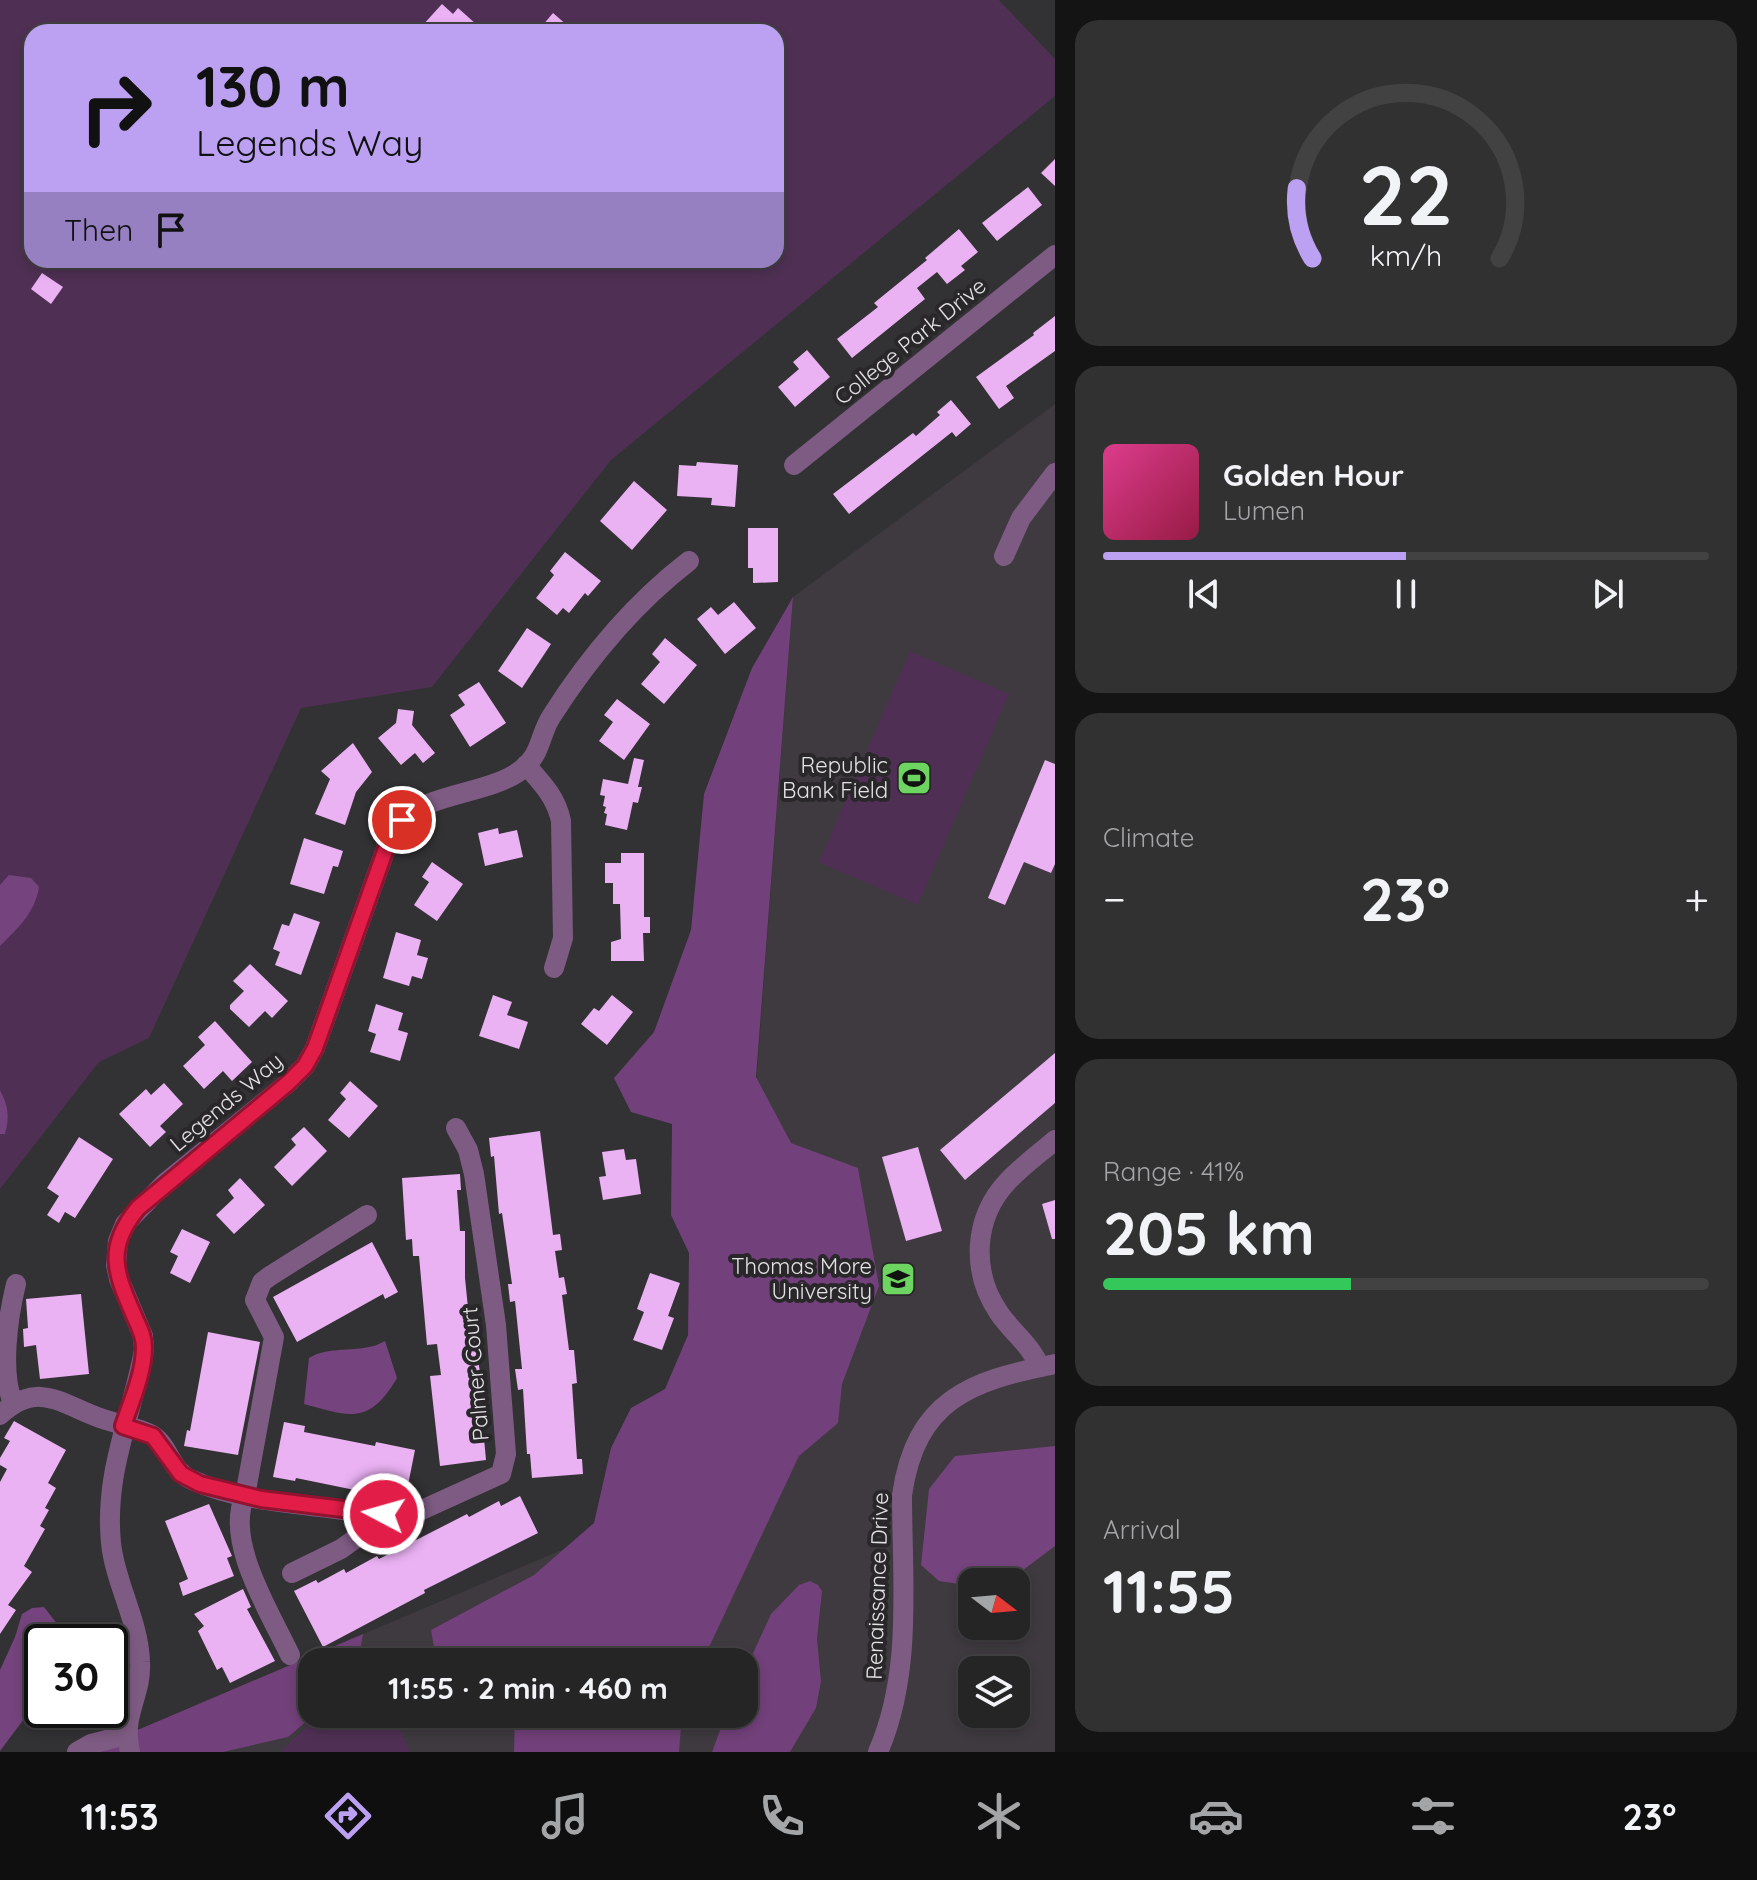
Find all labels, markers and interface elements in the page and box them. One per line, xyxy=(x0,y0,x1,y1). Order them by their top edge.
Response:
text: 130 m xyxy=(196,51,350,121)
icon: right xyxy=(64,56,168,160)
text: Legends Way xyxy=(196,120,423,165)
text: 22 xyxy=(1359,142,1453,246)
icon: arrive xyxy=(149,208,193,252)
text: Then xyxy=(64,211,133,249)
text: km/h xyxy=(1370,237,1442,273)
street label: College Park Drive xyxy=(828,271,992,411)
text: Golden Hour xyxy=(1223,456,1404,494)
text: Lumen xyxy=(1223,494,1305,527)
icon: previous xyxy=(1182,572,1226,616)
icon: pause xyxy=(1384,572,1428,616)
icon: next xyxy=(1586,572,1630,616)
place label: Republic Bank Field xyxy=(782,751,888,804)
sports icon: Republic Bank Field xyxy=(895,759,933,797)
pin xyxy=(368,786,436,854)
icon: arrive xyxy=(380,798,424,842)
text: Climate xyxy=(1103,821,1194,854)
text: 23° xyxy=(1360,861,1450,936)
text: − xyxy=(1103,871,1126,926)
text: + xyxy=(1684,871,1709,926)
street label: Legends Way xyxy=(164,1047,288,1157)
text: Range · 41% xyxy=(1103,1155,1244,1188)
text: 205 km xyxy=(1103,1195,1315,1270)
place label: Thomas More University xyxy=(731,1252,872,1305)
school or university icon: Thomas More University xyxy=(879,1260,917,1298)
street label: Palmer Court xyxy=(455,1306,495,1442)
position arrow xyxy=(342,1472,426,1556)
street label: Renaissance Drive xyxy=(860,1492,894,1680)
text: Arrival xyxy=(1103,1513,1181,1546)
text: 11:55 xyxy=(1103,1553,1235,1628)
north arrow xyxy=(958,1568,1030,1640)
map controls xyxy=(958,1568,1030,1728)
speed limit sign: 30 xyxy=(24,1624,128,1728)
button: layers xyxy=(958,1656,1030,1728)
text: 11:55 · 2 min · 460 m xyxy=(388,1669,668,1707)
icon: directions xyxy=(320,1788,376,1844)
icon: music xyxy=(537,1788,593,1844)
icon: phone xyxy=(754,1788,810,1844)
icon: climate xyxy=(971,1788,1027,1844)
icon: car xyxy=(1188,1788,1244,1844)
icon: filters xyxy=(1405,1788,1461,1844)
text: 11:53 xyxy=(81,1794,158,1839)
text: 23° xyxy=(1622,1794,1676,1839)

